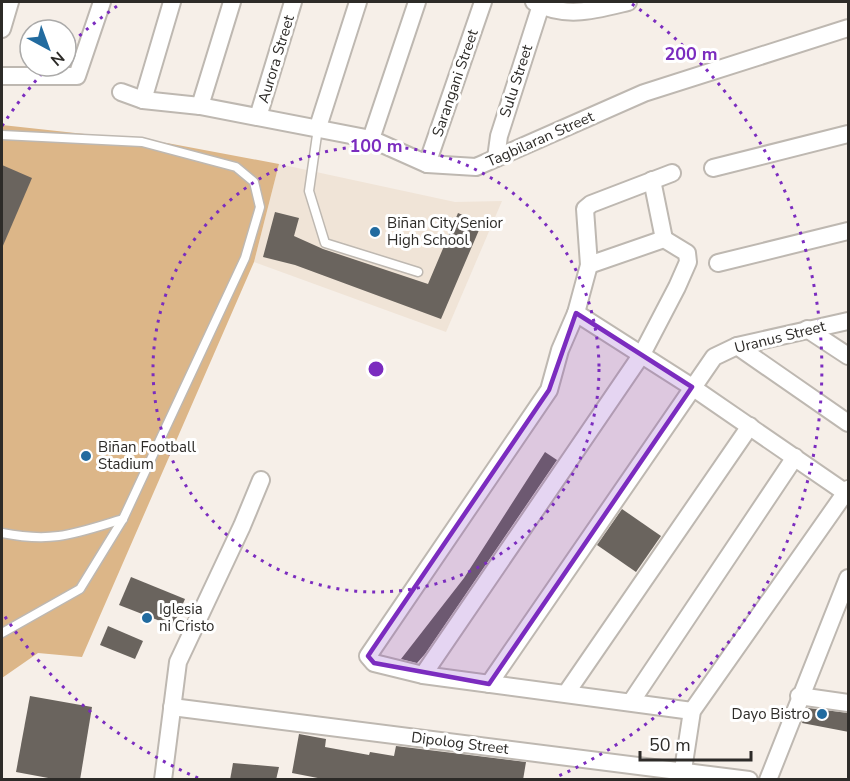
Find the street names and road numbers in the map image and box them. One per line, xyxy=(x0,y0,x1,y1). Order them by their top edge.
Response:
street label: Aurora Street xyxy=(253,12,299,105)
street label: Sarangani Street xyxy=(427,26,483,139)
street label: Sulu Street xyxy=(495,41,537,120)
street label: Tagbilaran Street xyxy=(483,106,598,172)
street label: Uranus Street xyxy=(732,316,828,358)
street label: Dipolog Street xyxy=(410,727,511,759)

